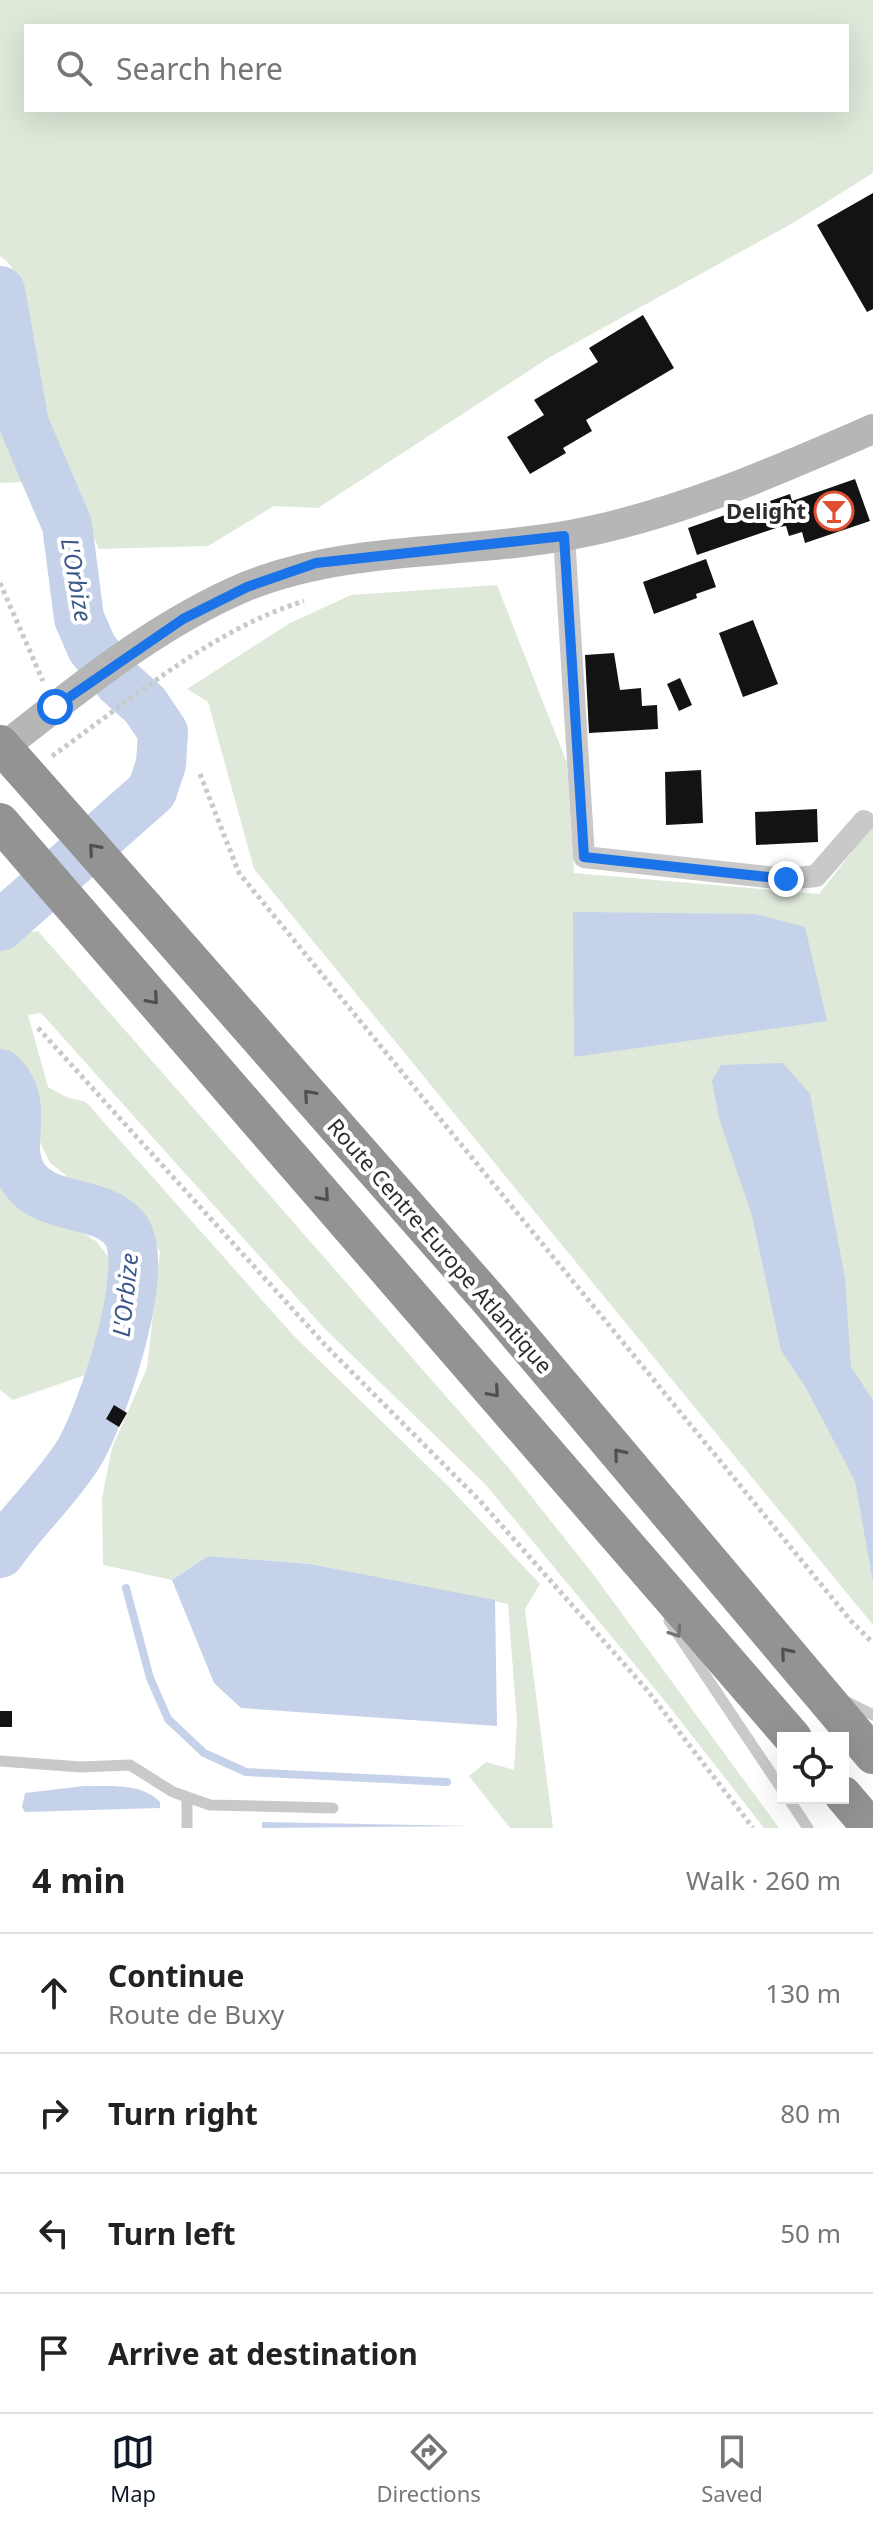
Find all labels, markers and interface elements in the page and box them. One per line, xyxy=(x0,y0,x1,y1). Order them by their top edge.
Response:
search box xyxy=(24,24,849,112)
icon: search xyxy=(52,46,96,90)
text: Search here xyxy=(116,48,283,89)
bar icon: Delight xyxy=(813,490,855,532)
place label: Delight xyxy=(726,495,806,525)
water label: L'Orbize xyxy=(54,535,101,624)
route start xyxy=(37,689,73,725)
one-way arrow xyxy=(89,844,103,859)
route end xyxy=(768,861,804,897)
one-way arrow xyxy=(144,990,158,1004)
one-way arrow xyxy=(304,1089,319,1104)
street label: Route Centre-Europe Atlantique xyxy=(322,1111,560,1379)
one-way arrow xyxy=(314,1186,329,1201)
water label: L'Orbize xyxy=(104,1251,145,1339)
one-way arrow xyxy=(484,1383,499,1397)
one-way arrow xyxy=(614,1449,629,1464)
one-way arrow xyxy=(666,1624,681,1638)
one-way arrow xyxy=(781,1648,796,1663)
map controls xyxy=(777,1732,849,1804)
button: locate xyxy=(777,1732,849,1804)
text: 4 min xyxy=(32,1857,126,1903)
text: Walk · 260 m xyxy=(686,1862,841,1898)
text: Continue xyxy=(108,1955,244,1996)
icon: ahead xyxy=(32,1971,76,2015)
text: 130 m xyxy=(765,1975,841,2011)
text: Route de Buxy xyxy=(108,1996,284,2032)
icon: right xyxy=(32,2091,76,2135)
text: Turn right xyxy=(108,2093,258,2134)
text: 80 m xyxy=(780,2095,841,2131)
icon: left xyxy=(32,2211,76,2255)
text: Turn left xyxy=(108,2213,236,2254)
text: 50 m xyxy=(780,2215,841,2251)
icon: arrive xyxy=(32,2331,76,2375)
text: Arrive at destination xyxy=(108,2333,418,2374)
tab: Map xyxy=(110,2430,156,2508)
tab: Directions xyxy=(376,2430,481,2508)
tab: Saved xyxy=(701,2430,763,2508)

